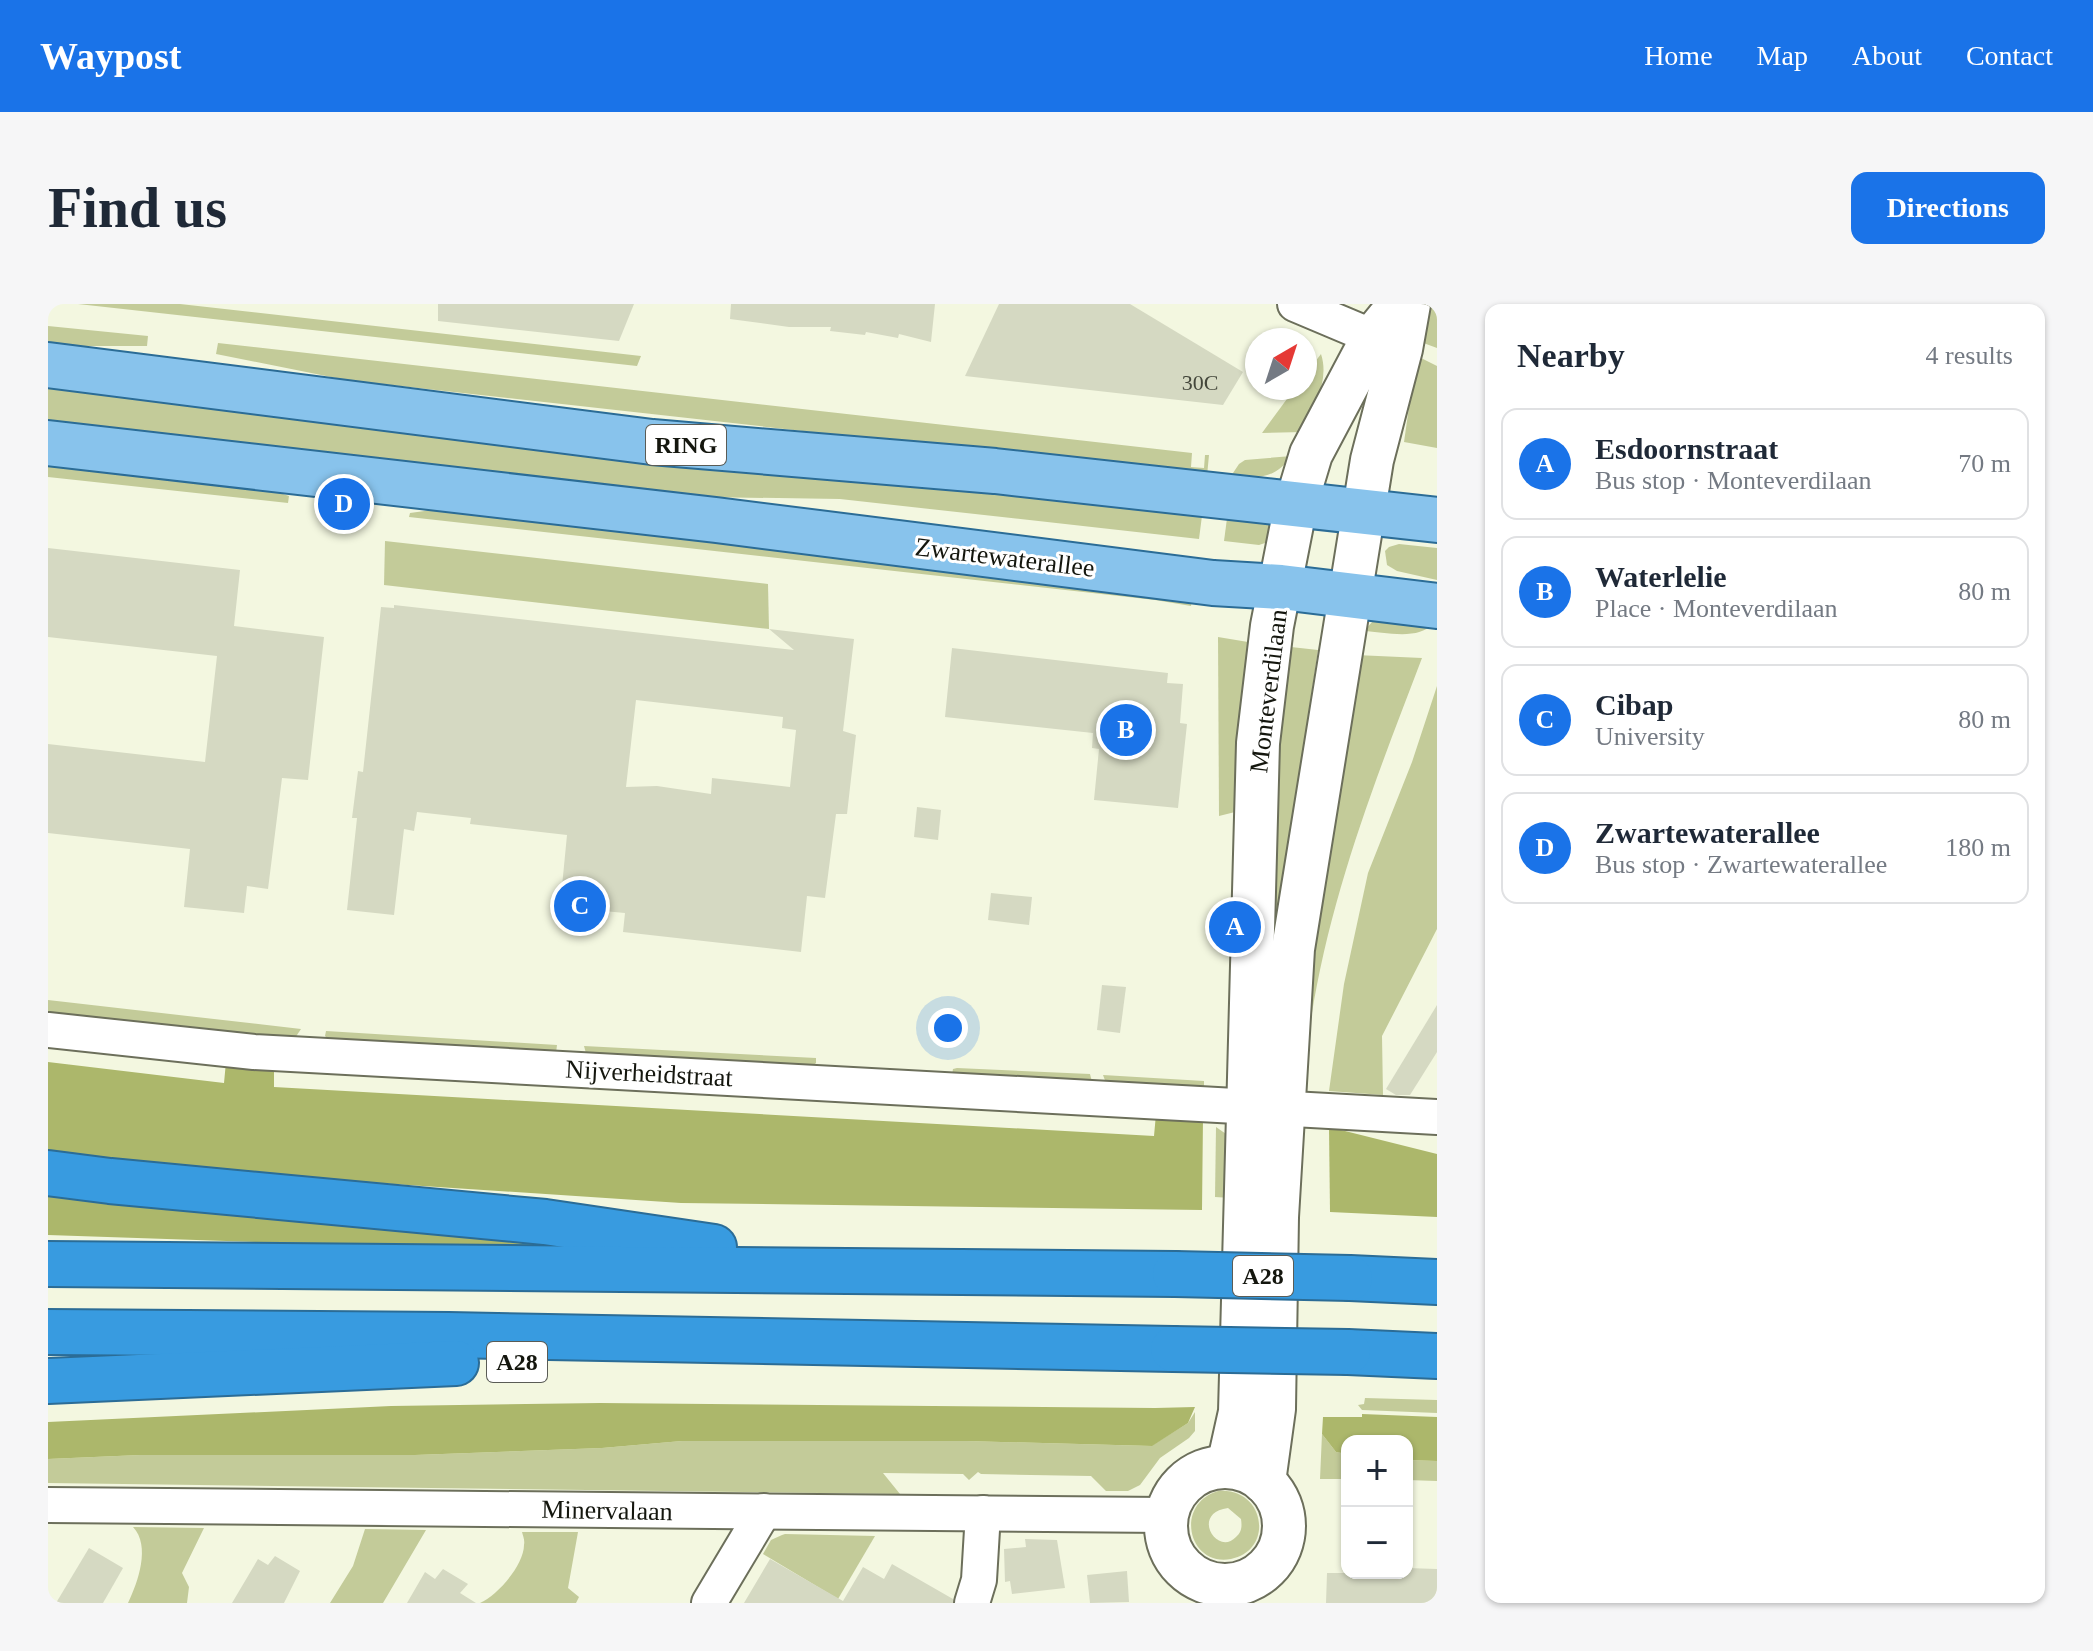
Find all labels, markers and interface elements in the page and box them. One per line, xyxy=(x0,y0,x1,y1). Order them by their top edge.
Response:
text: Waypost xyxy=(40,35,181,77)
text: Home xyxy=(1644,40,1713,71)
text: Map xyxy=(1757,40,1808,71)
text: About xyxy=(1852,40,1922,71)
text: Contact xyxy=(1966,40,2053,71)
button: Directions xyxy=(1851,172,2045,244)
text: Find us xyxy=(48,177,227,239)
north arrow xyxy=(1245,328,1317,400)
text: Nearby xyxy=(1517,337,1625,374)
text: 4 results xyxy=(1926,341,2013,370)
house number: 30C xyxy=(1182,370,1218,395)
road number: RING xyxy=(646,425,726,465)
text: Esdoornstraat xyxy=(1595,432,1778,465)
text: A xyxy=(1536,449,1554,478)
text: 70 m xyxy=(1958,449,2011,478)
text: Bus stop · Monteverdilaan xyxy=(1595,466,1872,495)
pin: D xyxy=(318,474,370,534)
street label: Zwartewaterallee xyxy=(914,532,1096,583)
text: Waterlelie xyxy=(1595,560,1727,593)
text: B xyxy=(1536,577,1554,606)
text: 80 m xyxy=(1958,577,2011,606)
text: Place · Monteverdilaan xyxy=(1595,594,1838,623)
street label: Monteverdilaan xyxy=(1244,608,1293,775)
text: Cibap xyxy=(1595,688,1673,721)
pin: B xyxy=(1100,700,1152,760)
text: C xyxy=(1536,705,1554,734)
text: 80 m xyxy=(1958,705,2011,734)
text: University xyxy=(1595,722,1705,751)
text: Zwartewaterallee xyxy=(1595,816,1820,849)
text: D xyxy=(1536,833,1554,862)
text: 180 m xyxy=(1945,833,2011,862)
text: Bus stop · Zwartewaterallee xyxy=(1595,850,1887,879)
pin: C xyxy=(554,876,606,936)
pin: A xyxy=(1209,897,1261,957)
your location xyxy=(928,1008,968,1048)
street label: Nijverheidstraat xyxy=(565,1055,734,1092)
road number: A28 xyxy=(1233,1256,1293,1296)
road number: A28 xyxy=(487,1342,547,1382)
map controls xyxy=(1341,1435,1413,1579)
button: + xyxy=(1341,1435,1413,1507)
street label: Minervalaan xyxy=(541,1495,673,1526)
button: − xyxy=(1341,1507,1413,1579)

